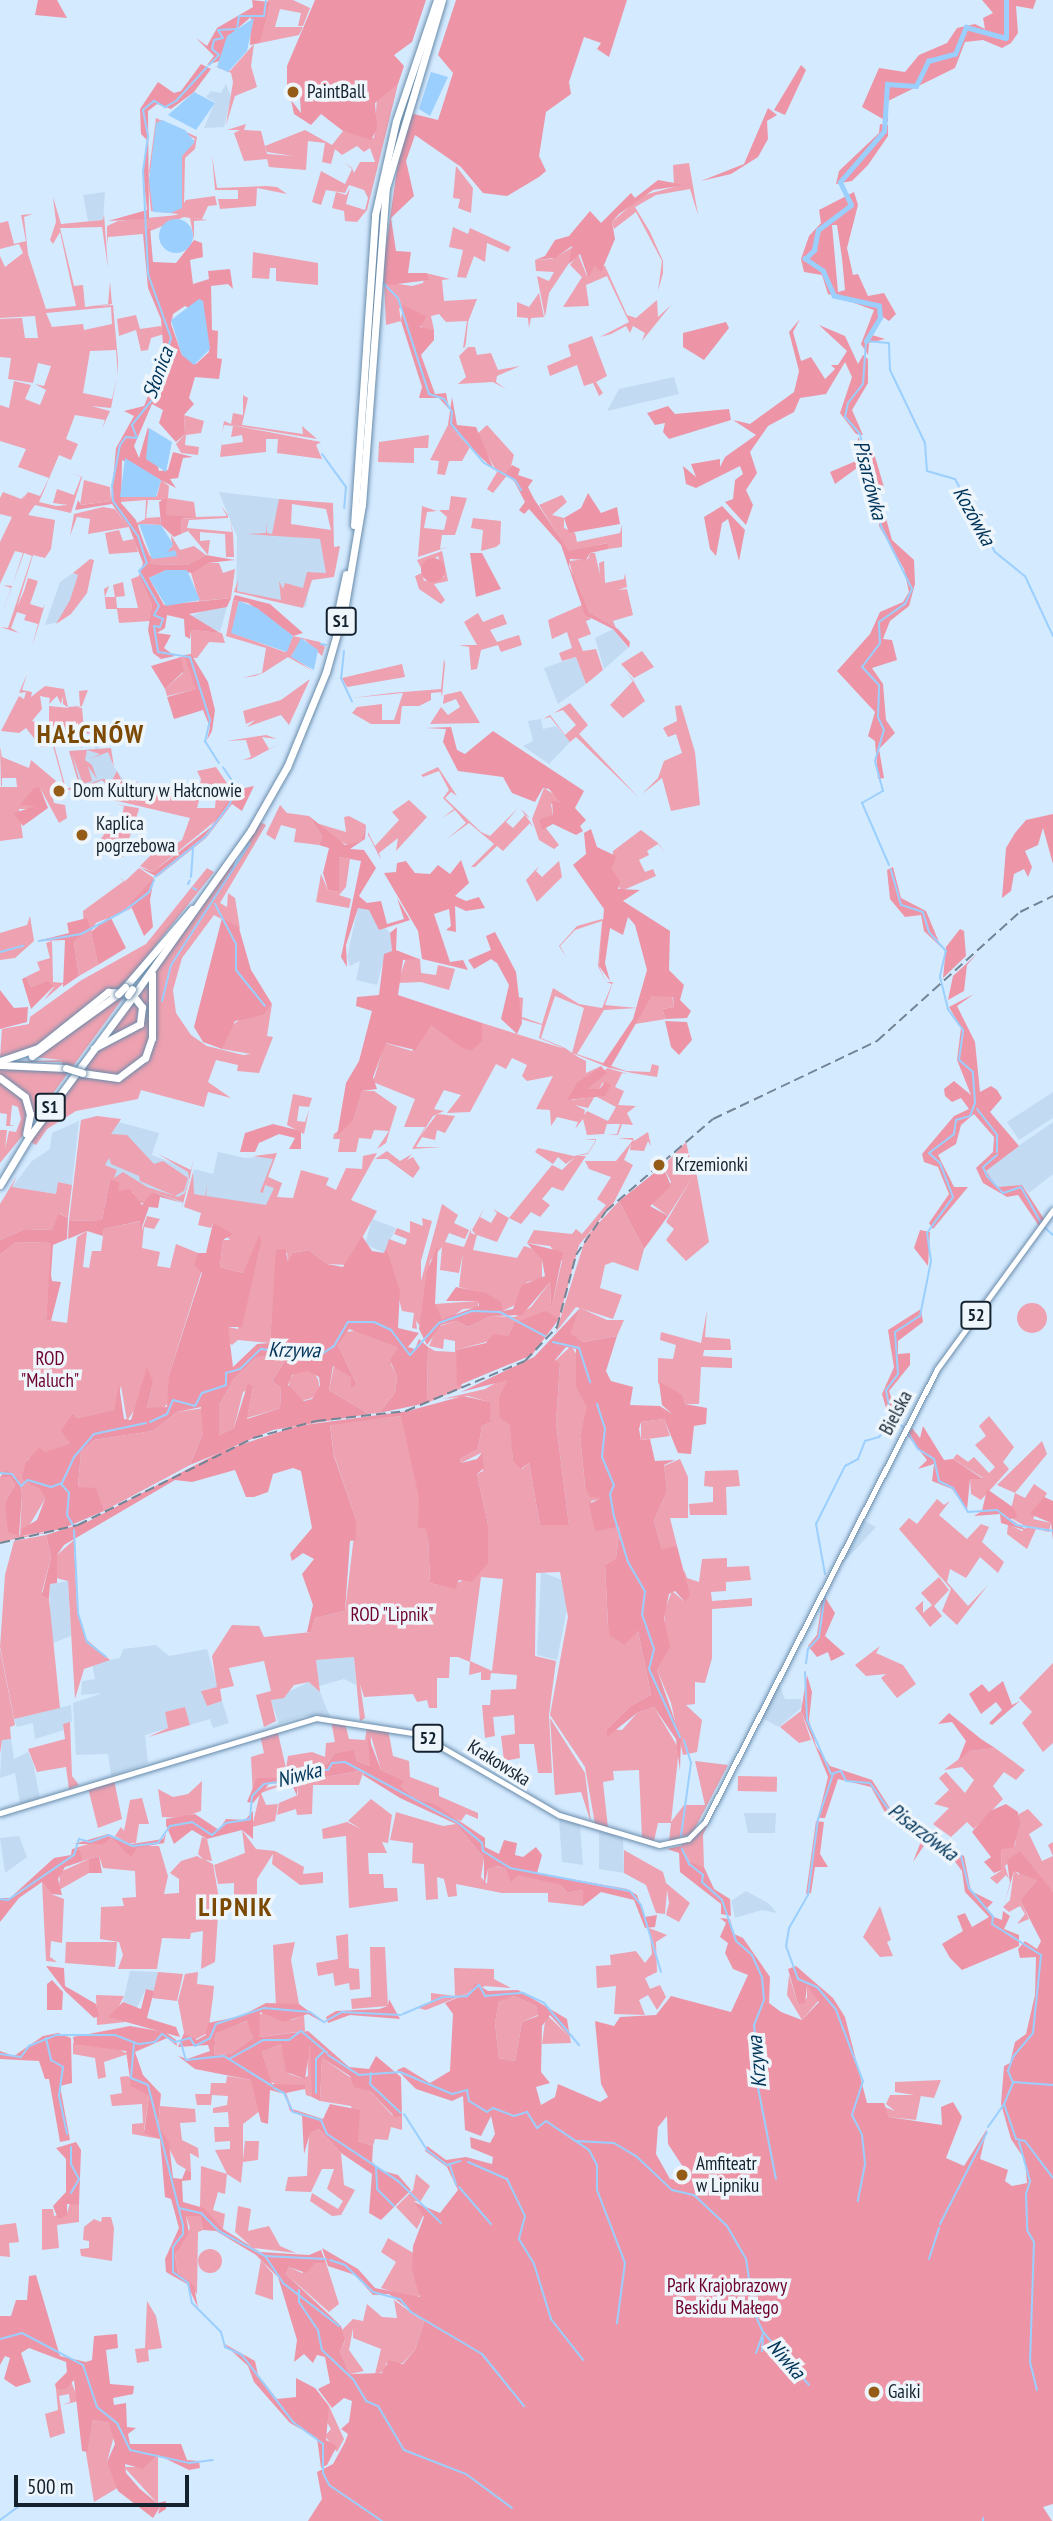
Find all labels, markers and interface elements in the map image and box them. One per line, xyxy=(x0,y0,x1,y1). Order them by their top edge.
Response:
place label: PaintBall xyxy=(307,81,366,103)
marker: PaintBall xyxy=(285,84,301,100)
water label: Słonica xyxy=(137,344,179,402)
water label: Pisarzówka xyxy=(848,438,892,522)
water label: Kozówka xyxy=(948,482,1000,550)
road number: S1 xyxy=(325,606,357,636)
district label: HAŁCNÓW xyxy=(38,718,144,750)
place label: Dom Kultury w Hałcnowie xyxy=(73,780,243,802)
marker: Dom Kultury w Hałcnowie xyxy=(51,783,67,799)
place label: Kaplica pogrzebowa xyxy=(96,813,175,857)
marker: Kaplica pogrzebowa xyxy=(74,827,90,843)
road number: S1 xyxy=(34,1092,66,1122)
place label: Krzemionki xyxy=(675,1154,748,1176)
marker: Krzemionki xyxy=(649,1155,669,1175)
road number: 52 xyxy=(960,1300,992,1330)
water label: Krzywa xyxy=(268,1337,320,1363)
park label: ROD "Maluch" xyxy=(21,1348,79,1392)
street label: Bielska xyxy=(875,1387,917,1439)
park label: ROD "Lipnik" xyxy=(350,1604,434,1626)
road number: 52 xyxy=(412,1723,444,1752)
street label: Krakowska xyxy=(463,1735,535,1791)
water label: Niwka xyxy=(274,1757,324,1793)
water label: Pisarzówka xyxy=(883,1798,963,1866)
district label: LIPNIK xyxy=(199,1891,273,1923)
water label: Krzywa xyxy=(742,2035,772,2089)
place label: Amfiteatr w Lipniku xyxy=(696,2153,760,2197)
marker: Amfiteatr w Lipniku xyxy=(674,2167,690,2183)
park label: Park Krajobrazowy Beskidu Małego xyxy=(667,2275,787,2319)
water label: Niwka xyxy=(762,2334,810,2384)
place label: Gaiki xyxy=(888,2381,921,2403)
marker: Gaiki xyxy=(866,2384,882,2400)
scale bar xyxy=(18,2462,192,2506)
text: 500 m xyxy=(27,2473,73,2500)

